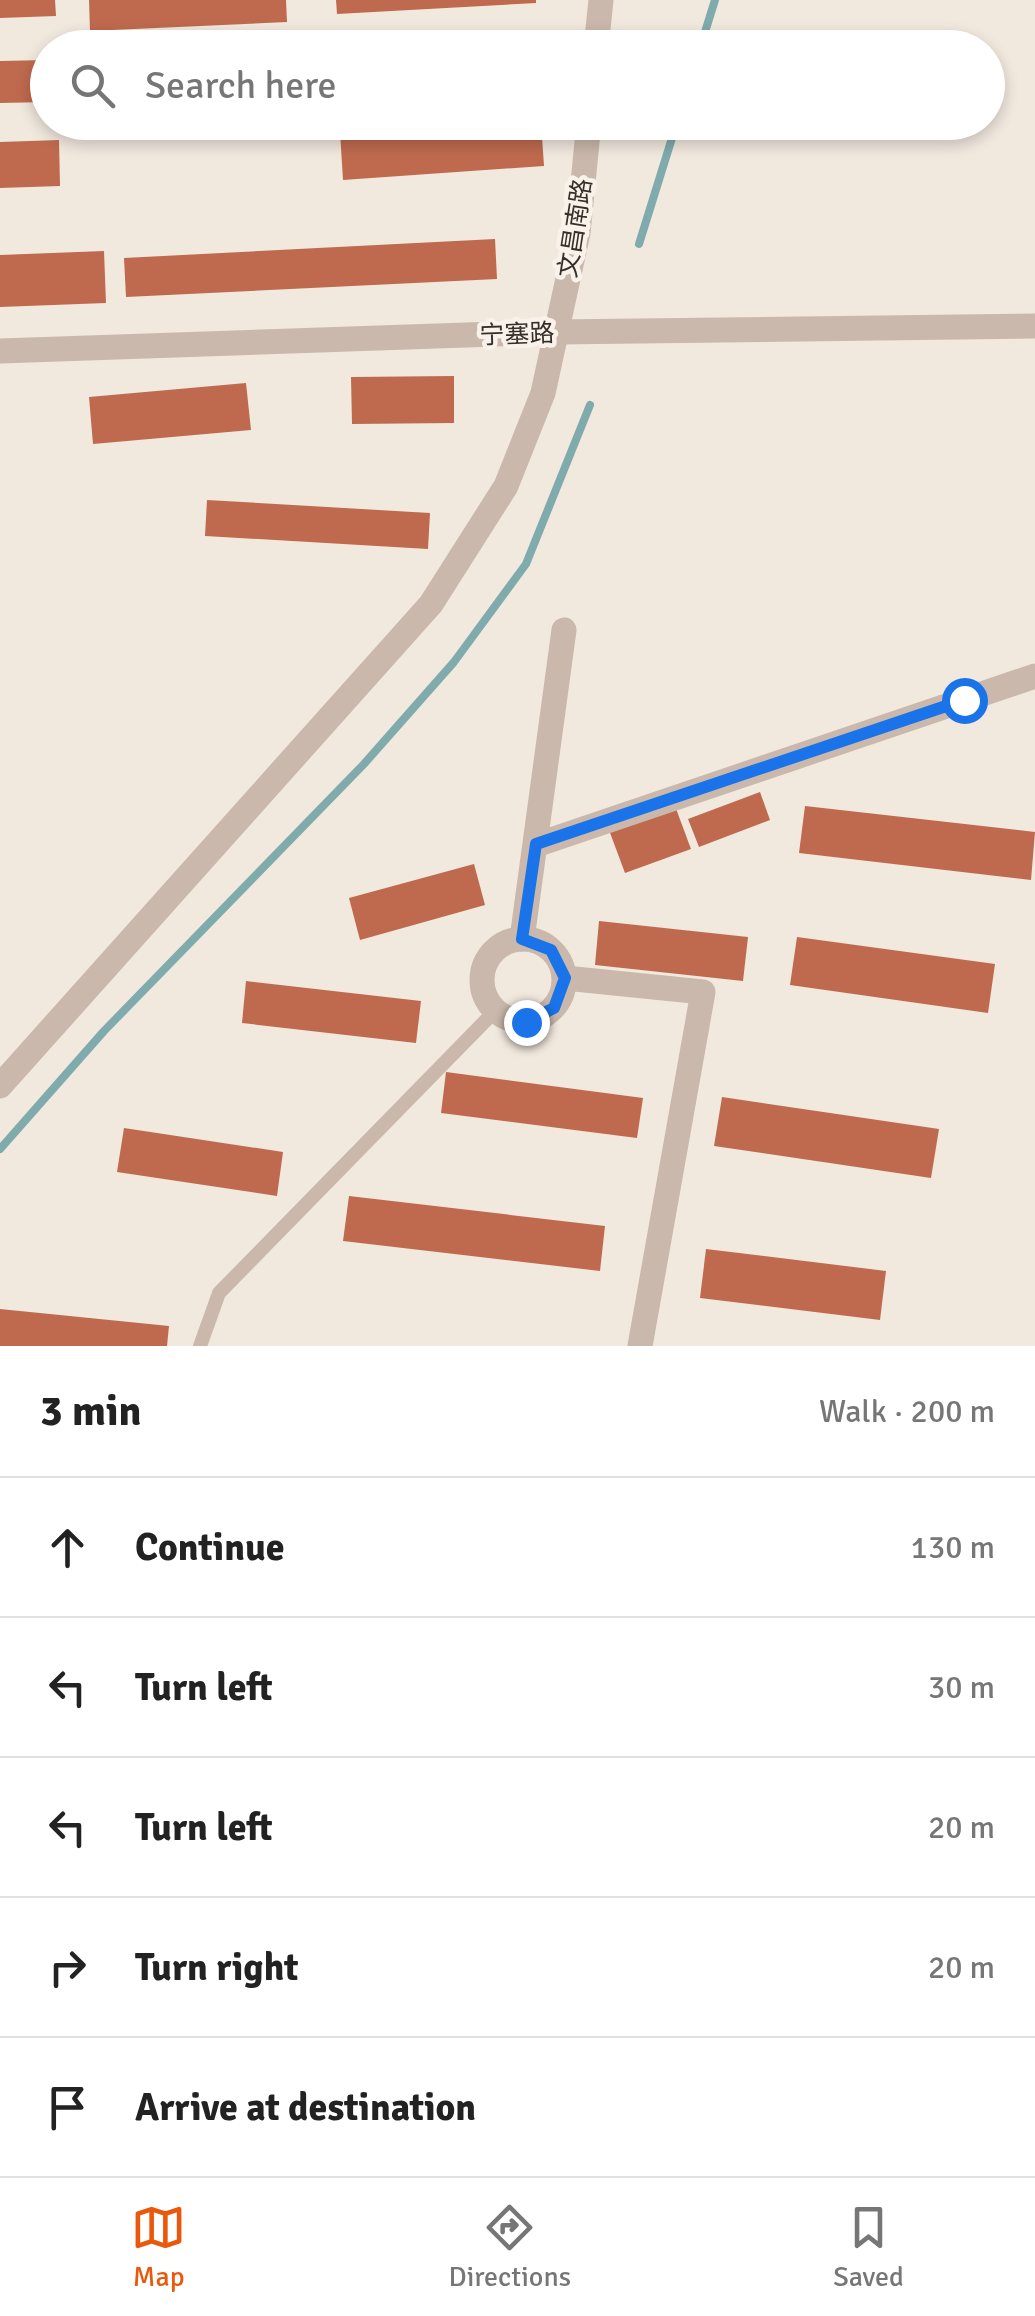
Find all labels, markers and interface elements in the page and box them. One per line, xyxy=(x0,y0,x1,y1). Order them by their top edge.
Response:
search box xyxy=(30,30,1005,140)
icon: search xyxy=(65,58,120,113)
text: Search here xyxy=(145,62,337,109)
street label: 文昌南路 xyxy=(552,176,598,280)
street label: 宁塞路 xyxy=(479,317,555,351)
route start xyxy=(942,678,988,724)
route end xyxy=(504,1000,550,1046)
text: 3 min xyxy=(40,1386,141,1437)
text: Walk · 200 m xyxy=(819,1392,995,1431)
icon: ahead xyxy=(40,1520,95,1575)
text: Continue xyxy=(135,1524,285,1571)
text: 130 m xyxy=(911,1528,995,1567)
icon: left xyxy=(40,1660,95,1715)
text: Turn left xyxy=(135,1664,273,1711)
text: 30 m xyxy=(928,1668,995,1707)
icon: left xyxy=(40,1800,95,1855)
text: Turn left xyxy=(135,1804,273,1851)
text: 20 m xyxy=(928,1808,995,1847)
icon: right xyxy=(40,1940,95,1995)
text: Turn right xyxy=(135,1944,299,1991)
text: 20 m xyxy=(928,1948,995,1987)
icon: arrive xyxy=(40,2080,95,2135)
text: Arrive at destination xyxy=(135,2084,476,2131)
tab: Map xyxy=(131,2200,186,2294)
tab: Directions xyxy=(449,2200,571,2294)
tab: Saved xyxy=(833,2200,904,2294)

